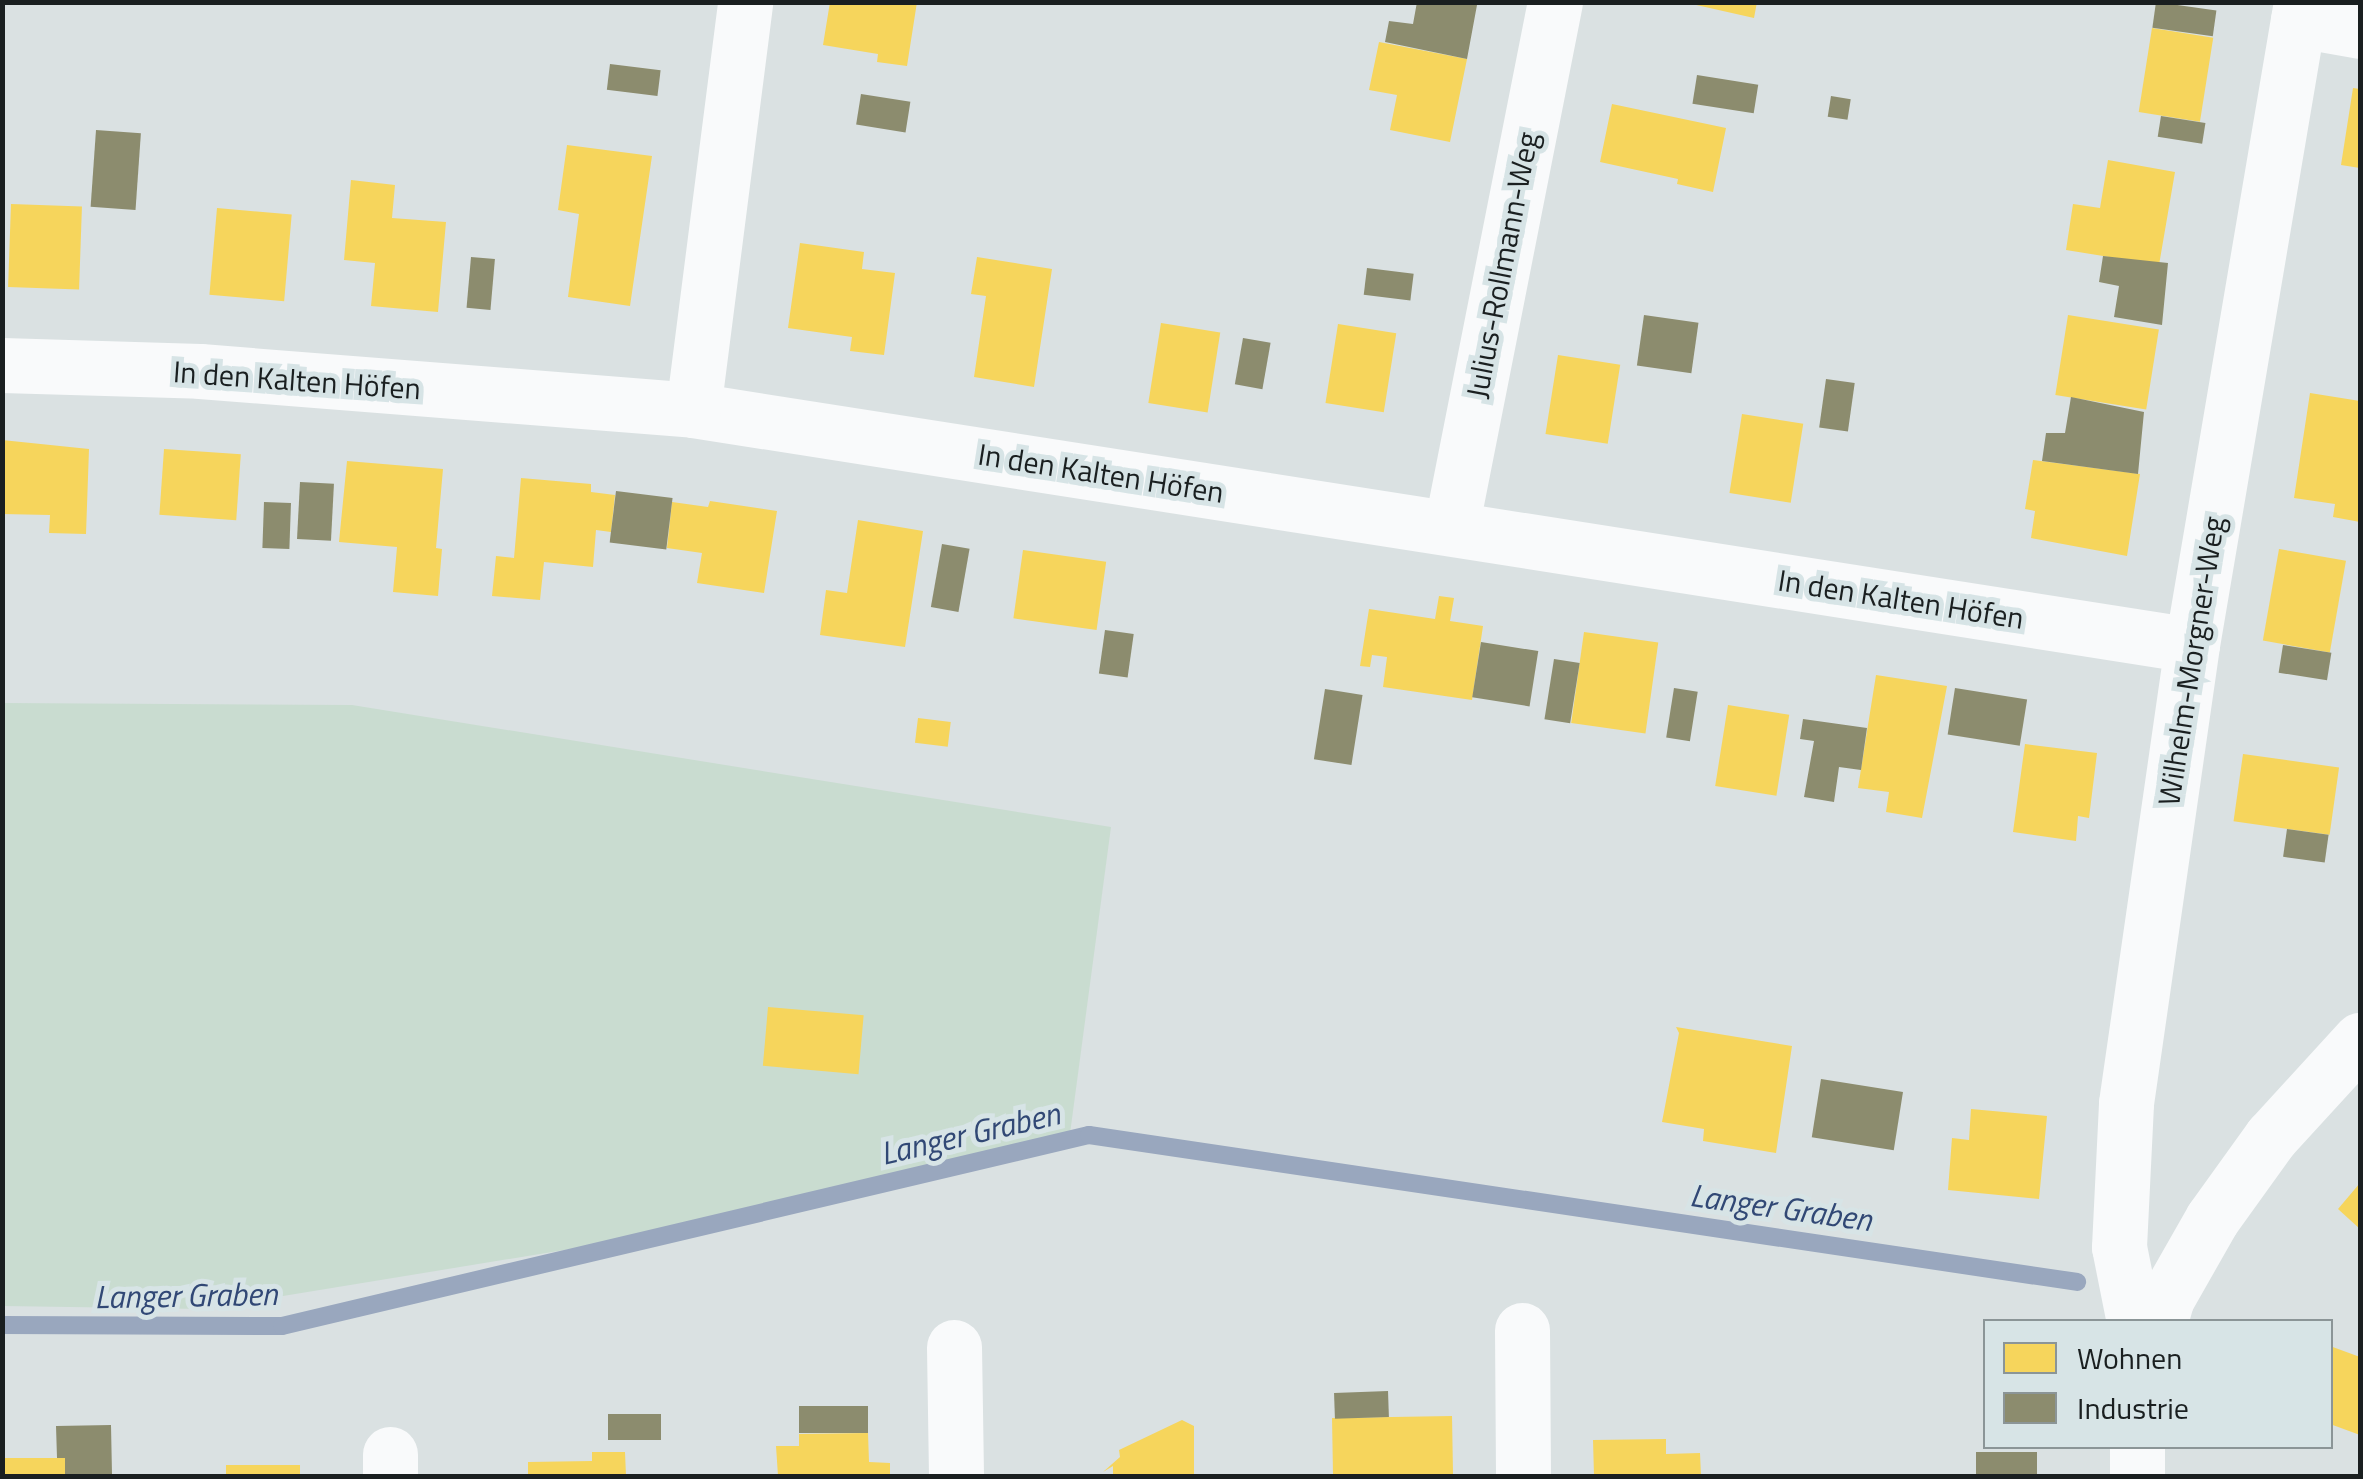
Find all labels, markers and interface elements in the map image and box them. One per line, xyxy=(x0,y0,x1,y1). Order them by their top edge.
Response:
street label: Julius-Rollmann-Weg xyxy=(1459,129,1545,401)
street label: In den Kalten Höfen xyxy=(172,353,422,407)
street label: In den Kalten Höfen xyxy=(976,436,1226,510)
street label: Wilhelm-Morgner-Weg xyxy=(2150,514,2232,808)
street label: In den Kalten Höfen xyxy=(1776,562,2026,636)
water label: Langer Graben xyxy=(876,1094,1064,1172)
water label: Langer Graben xyxy=(1688,1175,1874,1239)
water label: Langer Graben xyxy=(94,1274,278,1316)
legend xyxy=(1983,1319,2333,1449)
text: Wohnen xyxy=(2077,1335,2182,1381)
text: Industrie xyxy=(2077,1385,2189,1431)

